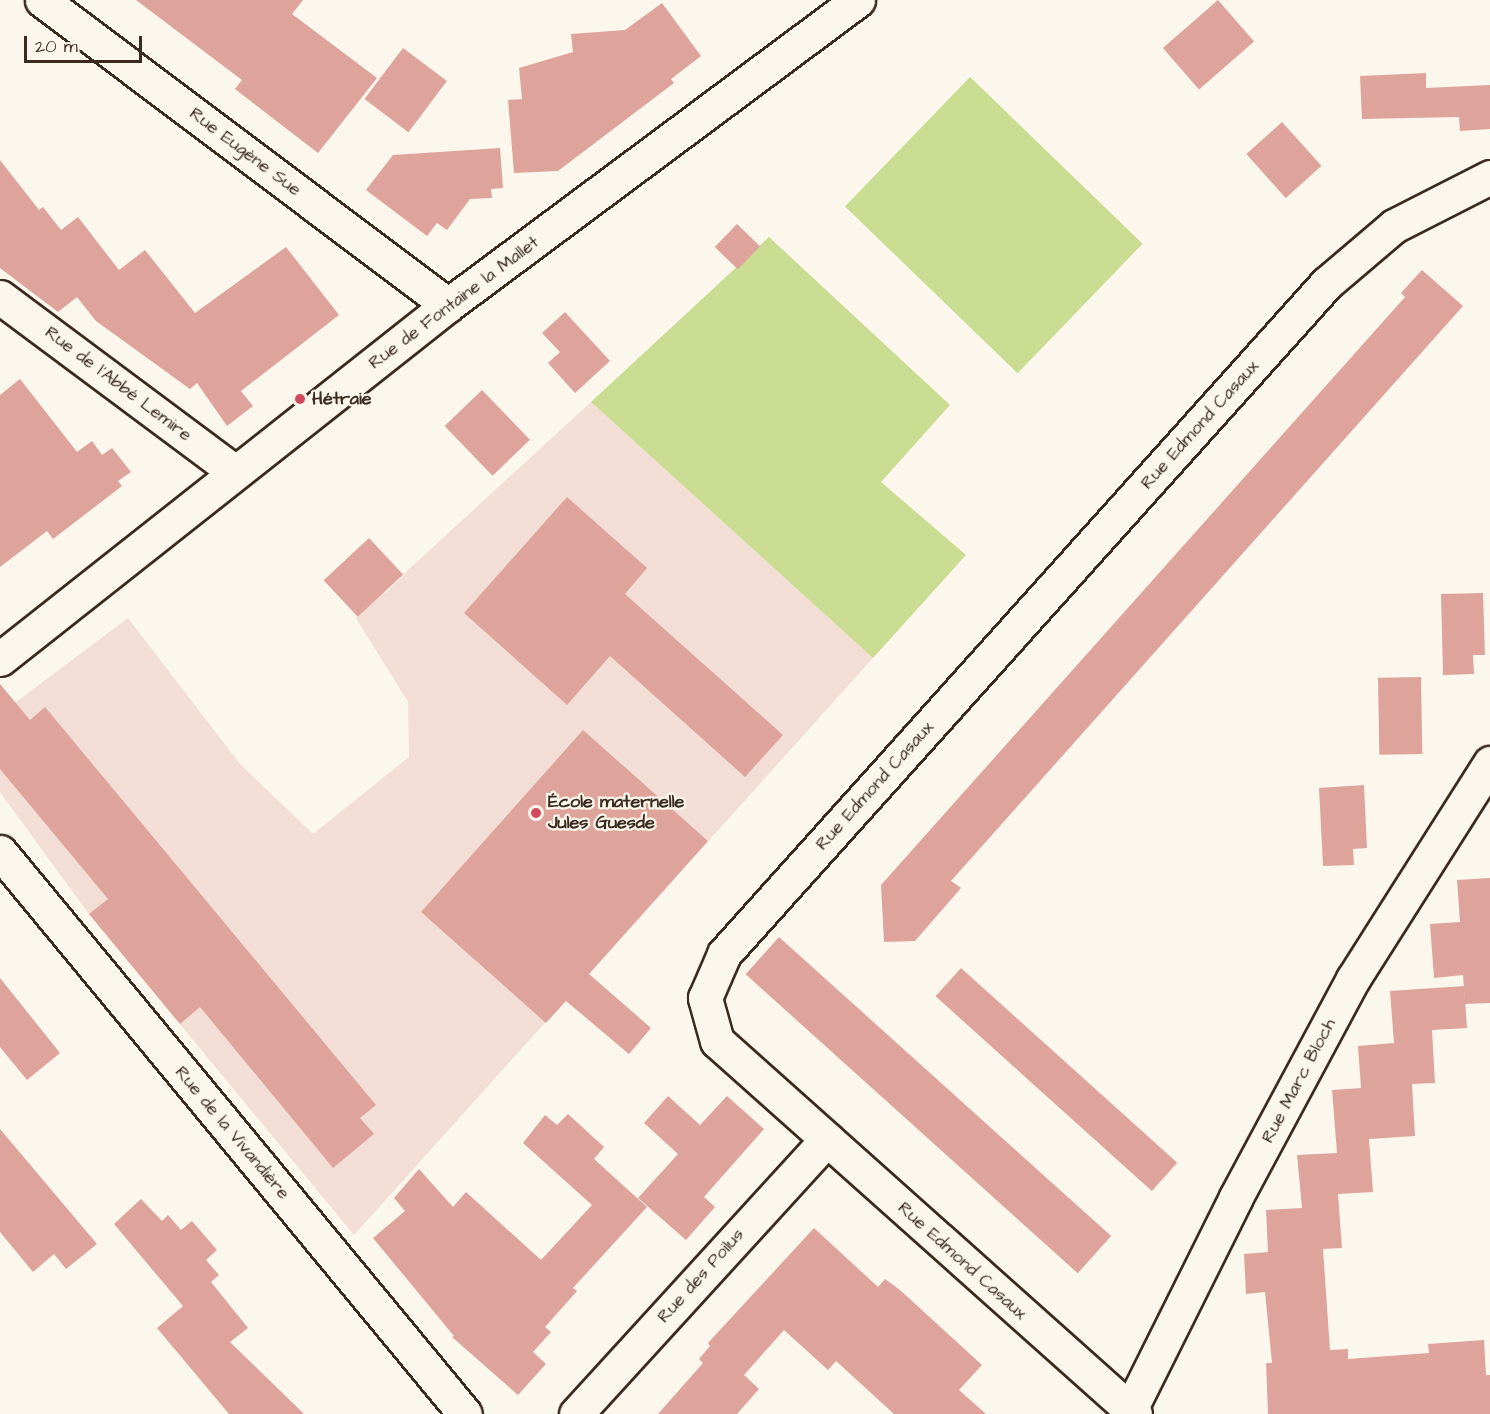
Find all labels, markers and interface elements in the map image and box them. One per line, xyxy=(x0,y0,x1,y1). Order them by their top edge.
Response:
scale bar xyxy=(27,24,146,62)
text: 20 m xyxy=(35,34,78,59)
street label: Rue Eugène Sue xyxy=(185,103,305,201)
street label: Rue de Fontaine la Mallet xyxy=(365,232,543,374)
street label: Rue de l'Abbé Lemire xyxy=(40,322,196,446)
street label: Rue Edmond Casaux xyxy=(1136,356,1264,494)
place label: Hétraie xyxy=(312,388,371,410)
marker: Hétraie xyxy=(293,392,307,406)
street label: Rue Edmond Casaux xyxy=(811,717,939,855)
place label: École maternelle Jules Guesde xyxy=(548,792,684,834)
marker: École maternelle Jules Guesde xyxy=(529,806,543,820)
street label: Rue Marc Bloch xyxy=(1257,1015,1341,1147)
street label: Rue de la Vivandière xyxy=(170,1062,294,1204)
street label: Rue Edmond Casaux xyxy=(893,1197,1031,1325)
street label: Rue des Poilus xyxy=(653,1224,749,1328)

